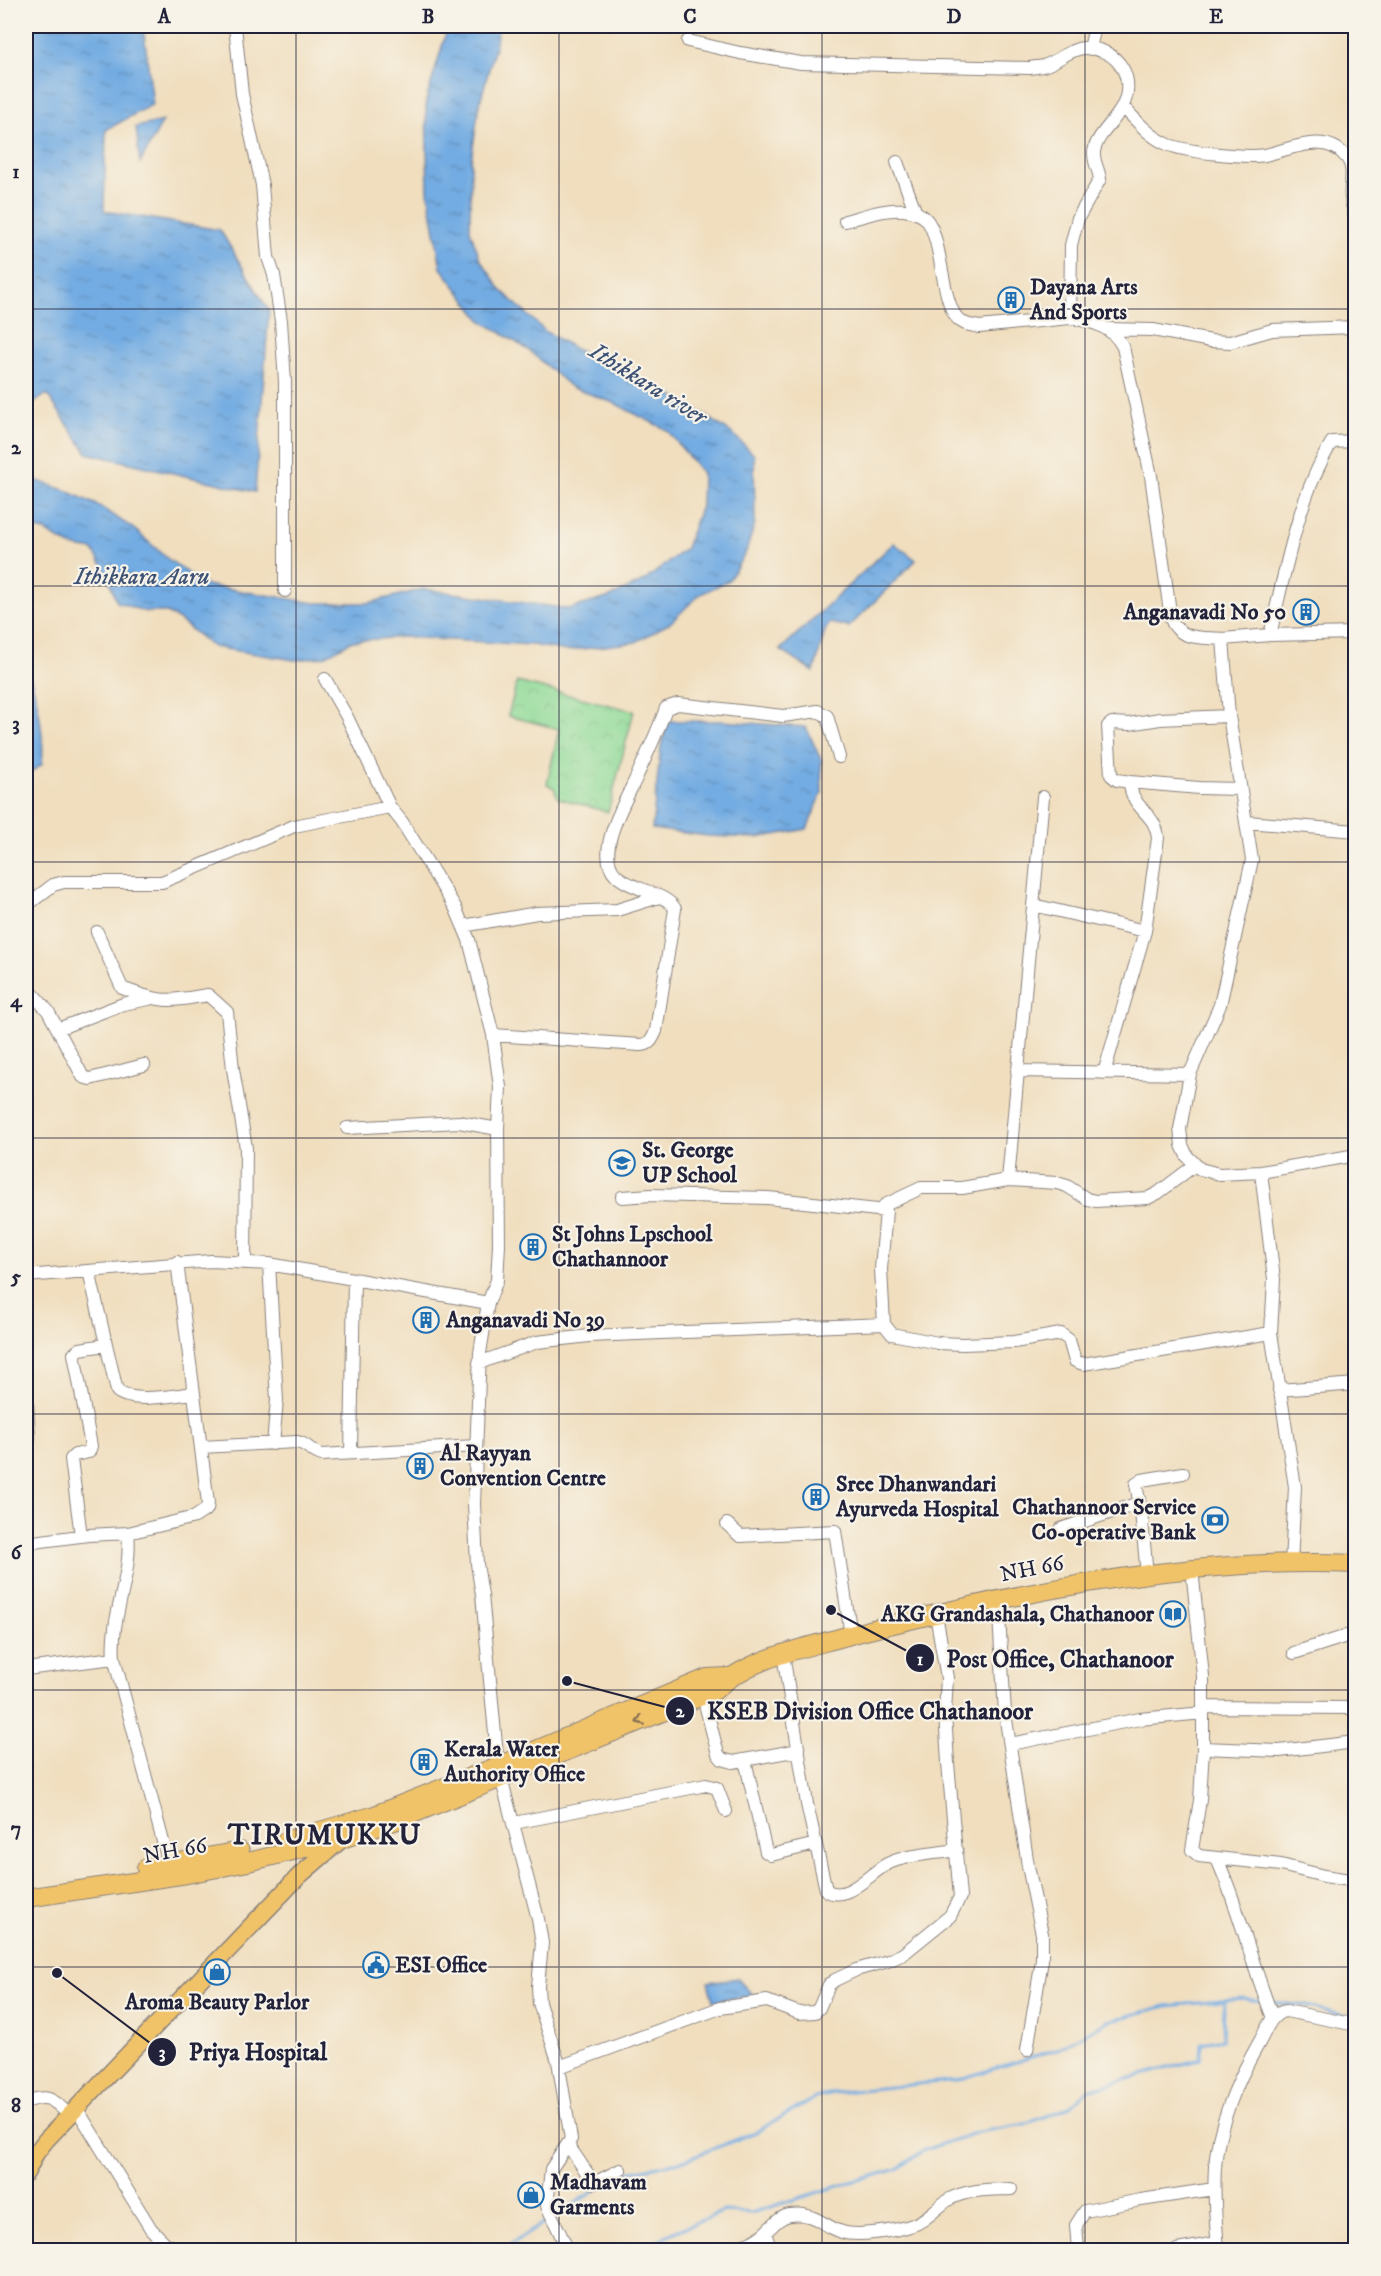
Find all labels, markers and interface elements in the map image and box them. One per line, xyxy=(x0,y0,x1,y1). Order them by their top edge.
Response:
text: A xyxy=(157,5,172,30)
text: B xyxy=(422,5,434,30)
text: C xyxy=(683,5,697,30)
text: D xyxy=(947,5,962,30)
text: E xyxy=(1209,5,1223,30)
text: 1 xyxy=(12,160,20,185)
place label: Dayana Arts And Sports xyxy=(1029,274,1138,326)
building icon: Dayana Arts And Sports xyxy=(996,285,1026,315)
water label: Ithikkara river xyxy=(582,335,714,433)
text: 2 xyxy=(11,436,22,461)
water label: Ithikkara Aaru xyxy=(72,562,210,592)
building icon: Anganavadi No 50 xyxy=(1291,597,1321,627)
place label: Anganavadi No 50 xyxy=(1122,599,1286,626)
text: 3 xyxy=(12,712,20,737)
text: 4 xyxy=(10,989,23,1014)
place label: St. George UP School xyxy=(642,1137,737,1189)
school or university icon: St. George UP School xyxy=(607,1148,637,1178)
place label: St Johns Lpschool Chathannoor xyxy=(552,1221,713,1273)
building icon: St Johns Lpschool Chathannoor xyxy=(518,1232,548,1262)
text: 5 xyxy=(10,1265,21,1290)
building icon: Anganavadi No 39 xyxy=(411,1305,441,1335)
place label: Anganavadi No 39 xyxy=(445,1307,605,1334)
place label: Al Rayyan Convention Centre xyxy=(439,1440,606,1492)
building icon: Al Rayyan Convention Centre xyxy=(405,1451,435,1481)
place label: Sree Dhanwandari Ayurveda Hospital xyxy=(835,1471,999,1523)
building icon: Sree Dhanwandari Ayurveda Hospital xyxy=(801,1482,831,1512)
place label: Chathannoor Service Co-operative Bank xyxy=(1012,1494,1197,1546)
bank icon: Chathannoor Service Co-operative Bank xyxy=(1200,1505,1230,1535)
text: 6 xyxy=(11,1541,23,1566)
street label: NH 66 xyxy=(998,1549,1068,1588)
library icon: AKG Grandashala, Chathanoor xyxy=(1158,1599,1188,1629)
place label: AKG Grandashala, Chathanoor xyxy=(880,1601,1155,1628)
callout: Post Office, Chathanoor xyxy=(905,1637,1186,1679)
text: Post Office, Chathanoor xyxy=(946,1645,1175,1675)
text: 1 xyxy=(917,1649,924,1671)
callout: KSEB Division Office Chathanoor xyxy=(665,1690,1045,1732)
text: KSEB Division Office Chathanoor xyxy=(707,1697,1034,1727)
text: 2 xyxy=(676,1701,686,1723)
one-way arrow xyxy=(635,1714,646,1726)
place label: Kerala Water Authority Office xyxy=(443,1736,585,1788)
building icon: Kerala Water Authority Office xyxy=(409,1747,439,1777)
text: 7 xyxy=(11,1817,21,1842)
district label: TIRUMUKKU xyxy=(227,1818,422,1853)
street label: NH 66 xyxy=(141,1832,210,1870)
public building icon: ESI Office xyxy=(361,1950,391,1980)
place label: ESI Office xyxy=(395,1952,487,1979)
shop icon: Aroma Beauty Parlor xyxy=(202,1957,232,1987)
place label: Aroma Beauty Parlor xyxy=(124,1989,310,2016)
callout: Priya Hospital xyxy=(147,2031,339,2073)
text: Priya Hospital xyxy=(189,2038,328,2068)
text: 3 xyxy=(159,2042,166,2064)
text: 8 xyxy=(11,2094,21,2119)
place label: Madhavam Garments xyxy=(550,2169,647,2221)
shop icon: Madhavam Garments xyxy=(516,2180,546,2210)

